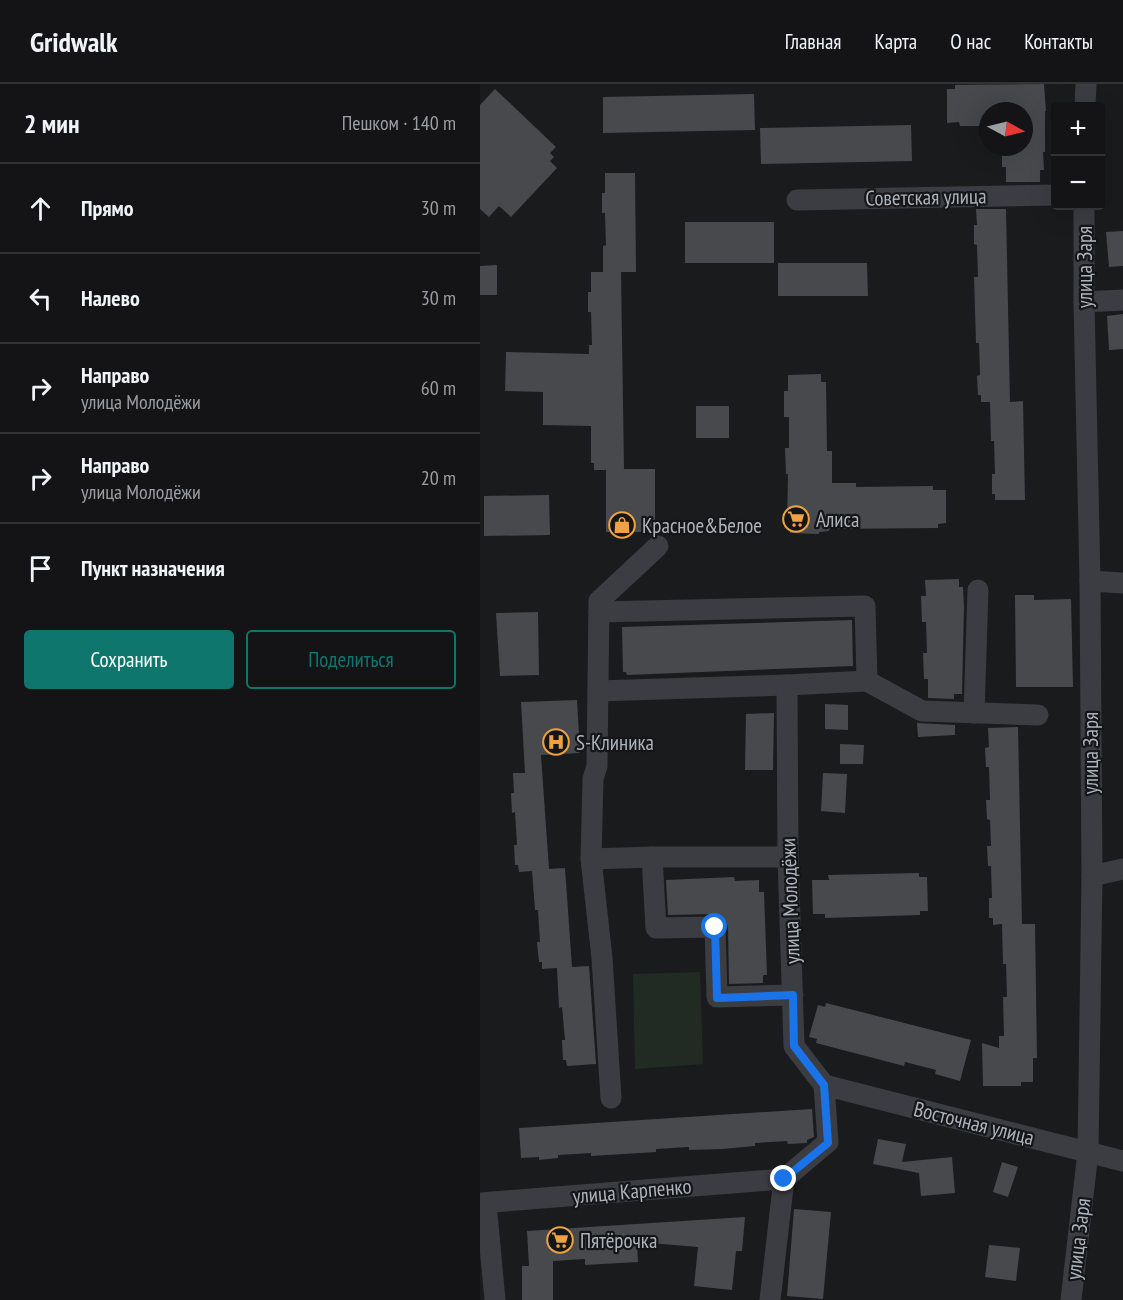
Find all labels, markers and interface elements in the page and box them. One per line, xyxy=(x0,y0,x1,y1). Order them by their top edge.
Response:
text: Gridwalk xyxy=(30,23,118,60)
text: Главная xyxy=(785,28,841,55)
text: Карта xyxy=(874,28,917,55)
text: О нас xyxy=(950,28,991,55)
text: Контакты xyxy=(1024,28,1093,55)
north arrow xyxy=(979,102,1033,156)
map controls xyxy=(1051,102,1105,210)
button: + xyxy=(1051,102,1105,156)
text: 2 мин xyxy=(24,107,79,140)
text: Пешком · 140 m xyxy=(342,110,456,136)
button: − xyxy=(1051,156,1105,210)
street label: Советская улица xyxy=(865,182,987,212)
icon: ahead xyxy=(24,192,57,225)
text: Прямо xyxy=(81,194,134,222)
text: 30 m xyxy=(421,195,456,221)
street label: улица Заря xyxy=(1071,226,1098,308)
icon: left xyxy=(24,282,57,315)
text: Налево xyxy=(81,284,140,312)
text: 30 m xyxy=(421,285,456,311)
text: Направо xyxy=(81,361,149,389)
icon: right xyxy=(24,372,57,405)
text: 60 m xyxy=(421,375,456,401)
text: улица Молодёжи xyxy=(81,389,201,415)
text: Направо xyxy=(81,451,149,479)
icon: right xyxy=(24,462,57,495)
text: 20 m xyxy=(421,465,456,491)
text: улица Молодёжи xyxy=(81,479,201,505)
supermarket icon: Алиса xyxy=(781,504,811,534)
place label: Алиса xyxy=(816,506,859,533)
shop icon: Красное&Белое xyxy=(607,510,637,540)
place label: Красное&Белое xyxy=(642,512,762,539)
icon: arrive xyxy=(24,552,57,585)
text: Пункт назначения xyxy=(81,554,225,582)
button: Сохранить xyxy=(24,630,234,689)
button: Поделиться xyxy=(246,630,456,689)
street label: улица Заря xyxy=(1077,712,1104,794)
hospital icon: S-Клиника xyxy=(541,727,571,757)
place label: S-Клиника xyxy=(576,729,654,756)
street label: улица Молодёжи xyxy=(774,838,806,964)
route start xyxy=(701,913,727,939)
street label: Восточная улица xyxy=(911,1095,1037,1151)
route end xyxy=(770,1165,796,1191)
street label: улица Карпенко xyxy=(571,1172,693,1210)
street label: улица Заря xyxy=(1060,1197,1096,1281)
supermarket icon: Пятёрочка xyxy=(545,1225,575,1255)
place label: Пятёрочка xyxy=(580,1227,657,1254)

